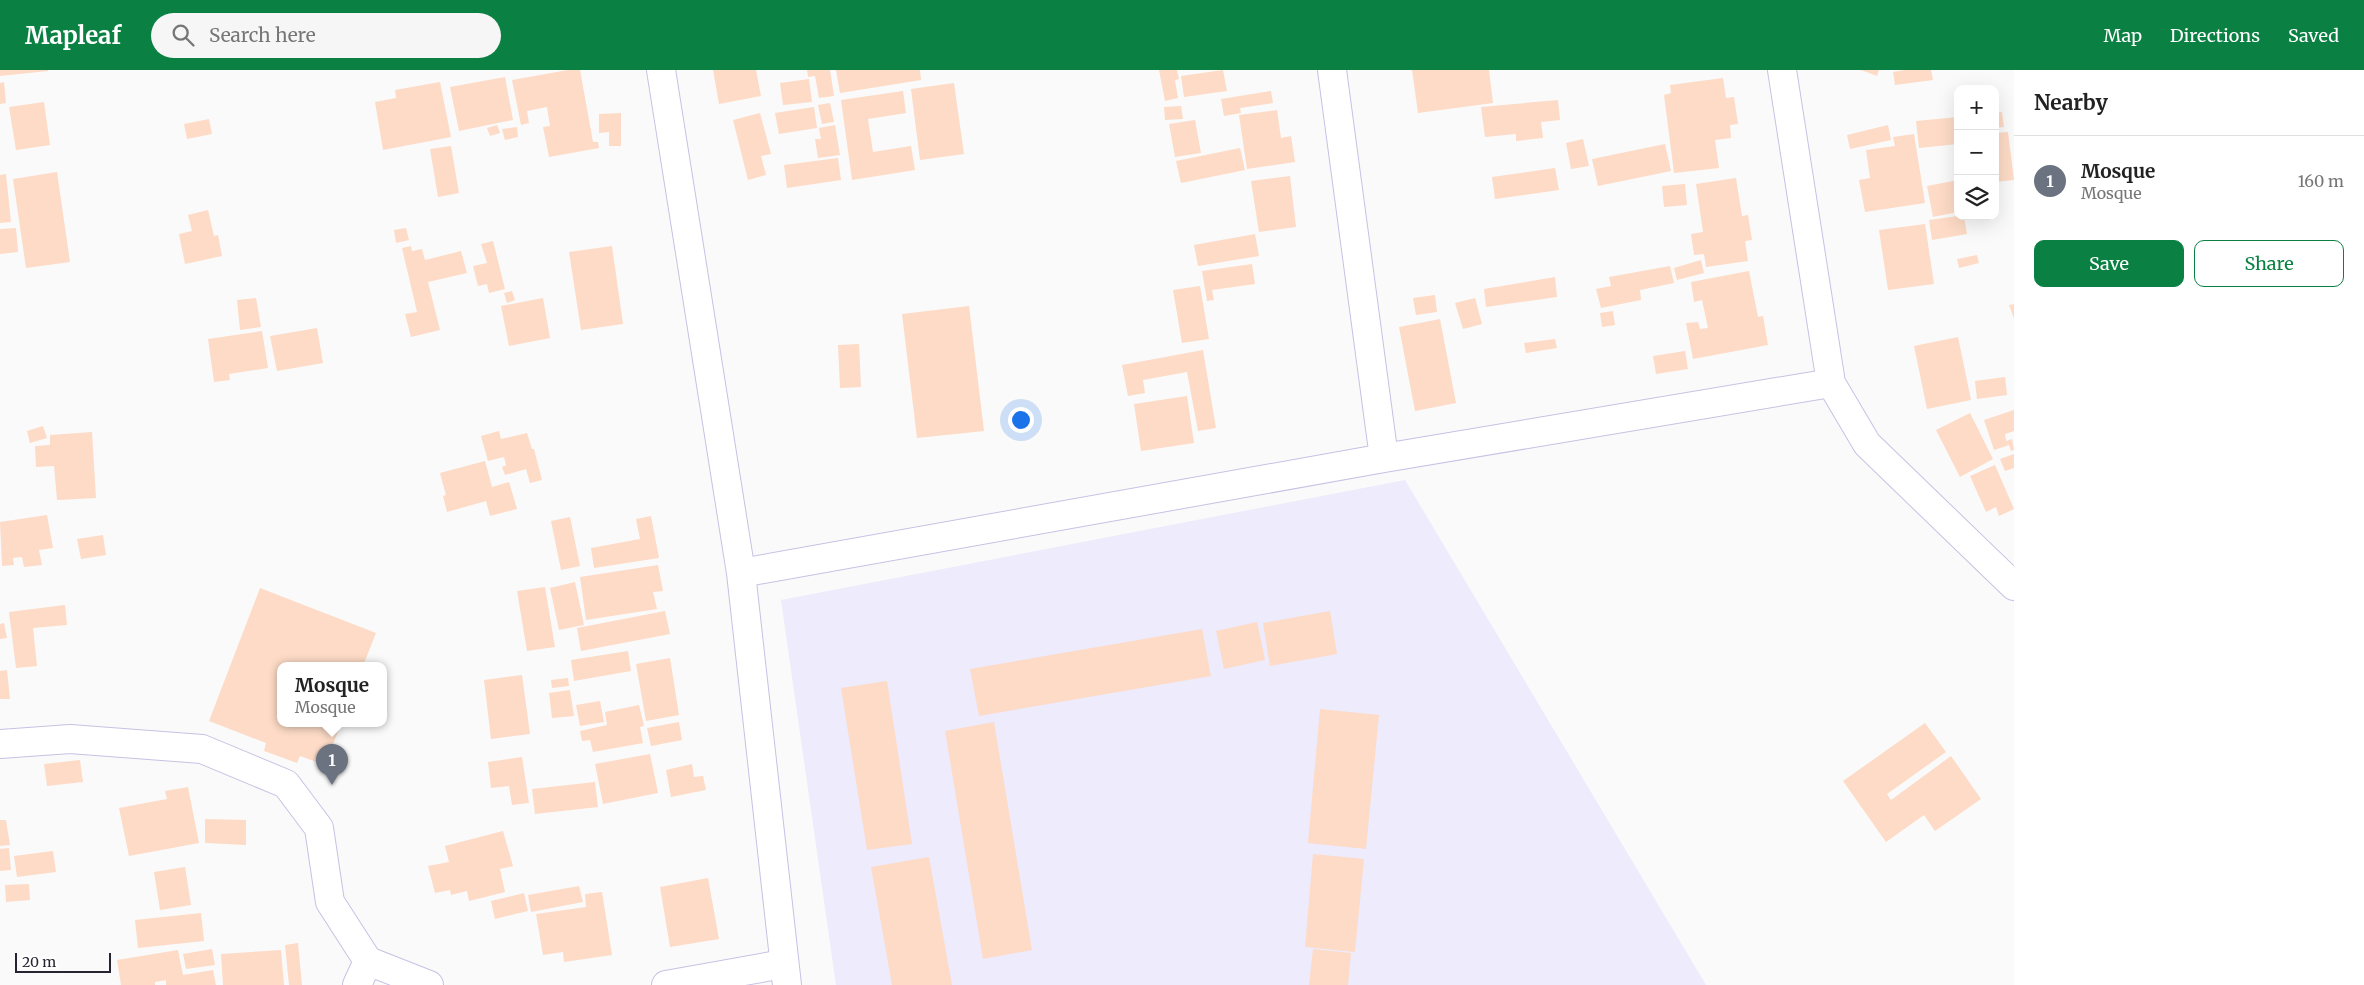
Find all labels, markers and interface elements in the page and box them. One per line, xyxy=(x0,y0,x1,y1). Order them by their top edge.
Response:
search box xyxy=(151,13,501,58)
text: Mapleaf xyxy=(25,20,121,51)
icon: search xyxy=(169,21,197,49)
text: Search here xyxy=(209,23,316,47)
text: Map xyxy=(2104,24,2142,47)
text: Directions xyxy=(2170,24,2260,47)
text: Saved xyxy=(2288,24,2339,47)
map controls xyxy=(1954,85,1999,220)
button: + xyxy=(1954,85,1999,130)
text: Nearby xyxy=(2034,89,2108,116)
button: − xyxy=(1954,130,1999,175)
text: Mosque xyxy=(2081,159,2155,183)
text: 1 xyxy=(2046,171,2054,191)
text: 160 m xyxy=(2298,171,2344,191)
button: layers xyxy=(1954,175,1999,220)
text: Mosque xyxy=(2081,183,2142,203)
button: Save xyxy=(2034,240,2184,287)
button: Share xyxy=(2194,240,2344,287)
your location xyxy=(1008,407,1034,433)
popup xyxy=(277,662,387,727)
text: Mosque xyxy=(295,673,369,697)
text: Mosque xyxy=(295,697,356,717)
pin: 1 xyxy=(316,744,348,785)
scale bar xyxy=(15,950,111,973)
text: 20 m xyxy=(22,953,56,971)

